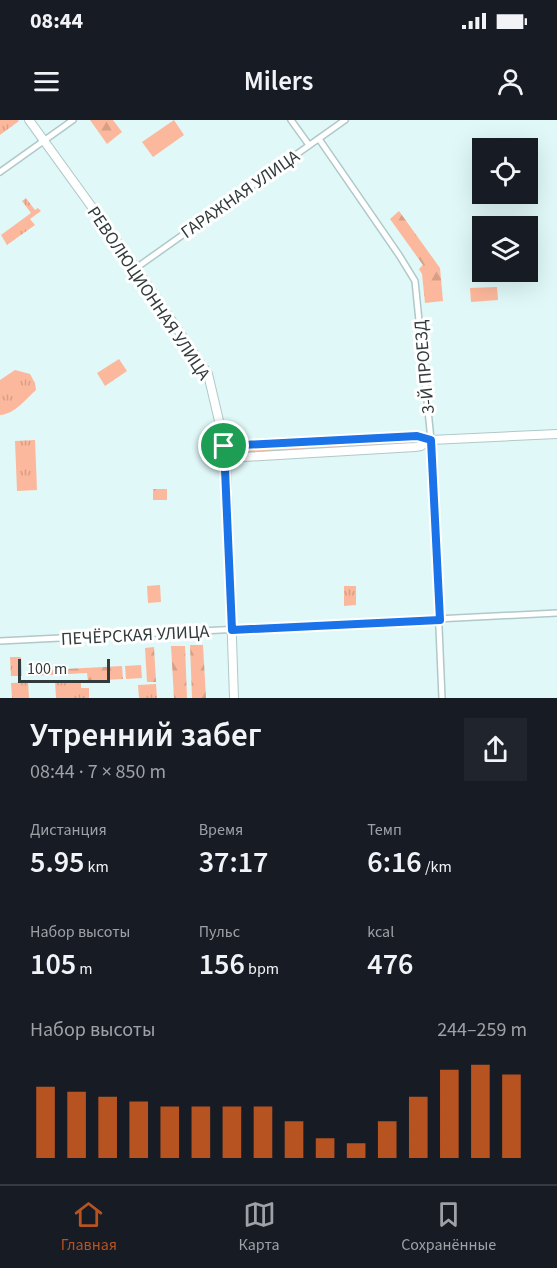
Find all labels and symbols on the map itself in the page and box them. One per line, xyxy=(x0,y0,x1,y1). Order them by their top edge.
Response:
street label: ГАРАЖНАЯ УЛИЦА xyxy=(176,144,305,245)
street label: РЕВОЛЮЦИОННАЯ УЛИЦА xyxy=(81,201,216,385)
street label: 3-Й ПРОЕЗД xyxy=(408,318,441,415)
pin xyxy=(198,420,249,471)
street label: ПЕЧЁРСКАЯ УЛИЦА xyxy=(60,619,210,652)
scale bar xyxy=(18,656,110,684)

